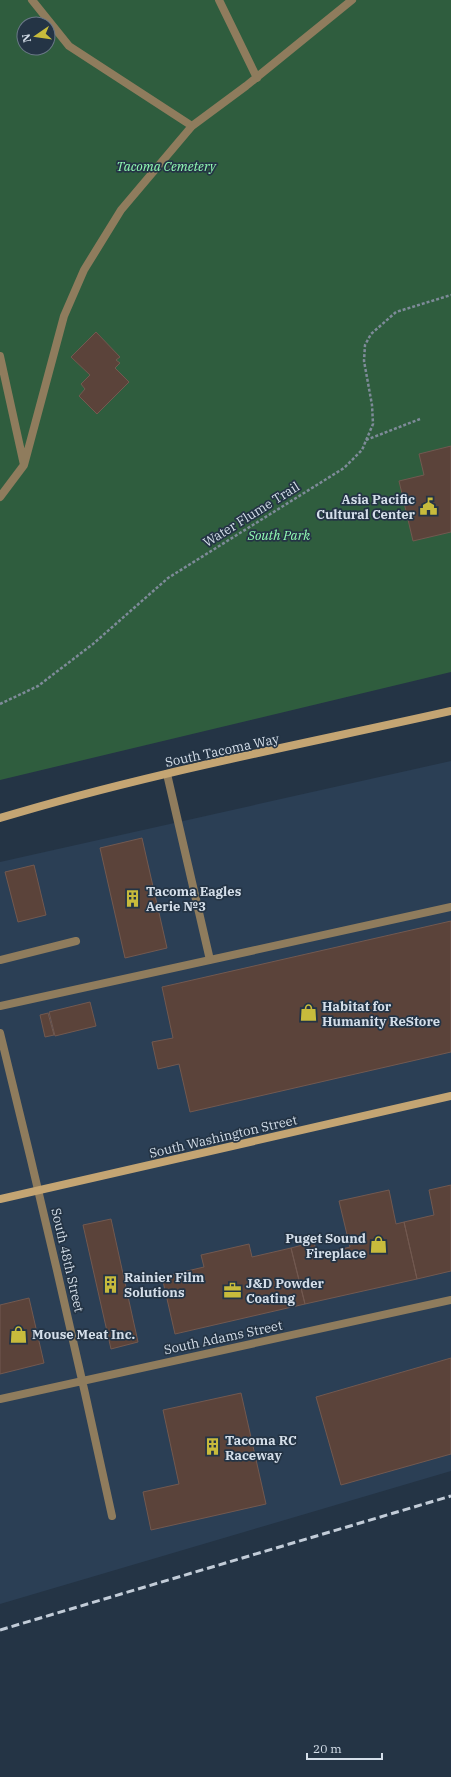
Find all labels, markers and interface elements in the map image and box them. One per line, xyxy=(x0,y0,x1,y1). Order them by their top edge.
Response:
north arrow xyxy=(16,16,56,56)
text: N xyxy=(18,32,34,44)
park label: Tacoma Cemetery xyxy=(116,158,217,175)
street label: Water Flume Trail xyxy=(200,478,303,551)
place label: Asia Pacific Cultural Center xyxy=(316,491,416,523)
public building icon: Asia Pacific Cultural Center xyxy=(418,496,438,516)
park label: South Park xyxy=(247,527,310,544)
street label: South Tacoma Way xyxy=(164,730,281,771)
place label: Tacoma Eagles Aerie №3 xyxy=(146,883,242,915)
building icon: Tacoma Eagles Aerie №3 xyxy=(123,888,143,908)
place label: Habitat for Humanity ReStore xyxy=(322,998,440,1030)
shop icon: Habitat for Humanity ReStore xyxy=(299,1003,319,1023)
street label: South Washington Street xyxy=(147,1111,299,1162)
street label: South 48th Street xyxy=(47,1206,88,1314)
place label: Puget Sound Fireplace xyxy=(285,1230,366,1262)
shop icon: Puget Sound Fireplace xyxy=(369,1235,389,1255)
place label: Rainier Film Solutions xyxy=(124,1269,205,1301)
building icon: Rainier Film Solutions xyxy=(101,1274,121,1294)
place label: J&D Powder Coating xyxy=(246,1275,325,1307)
office icon: J&D Powder Coating xyxy=(223,1280,243,1300)
street label: South Adams Street xyxy=(162,1317,284,1358)
shop icon: Mouse Meat Inc. xyxy=(9,1324,29,1344)
place label: Mouse Meat Inc. xyxy=(32,1326,135,1343)
place label: Tacoma RC Raceway xyxy=(225,1432,297,1464)
building icon: Tacoma RC Raceway xyxy=(202,1437,222,1457)
scale bar xyxy=(307,1735,382,1761)
text: 20 m xyxy=(313,1741,342,1756)

